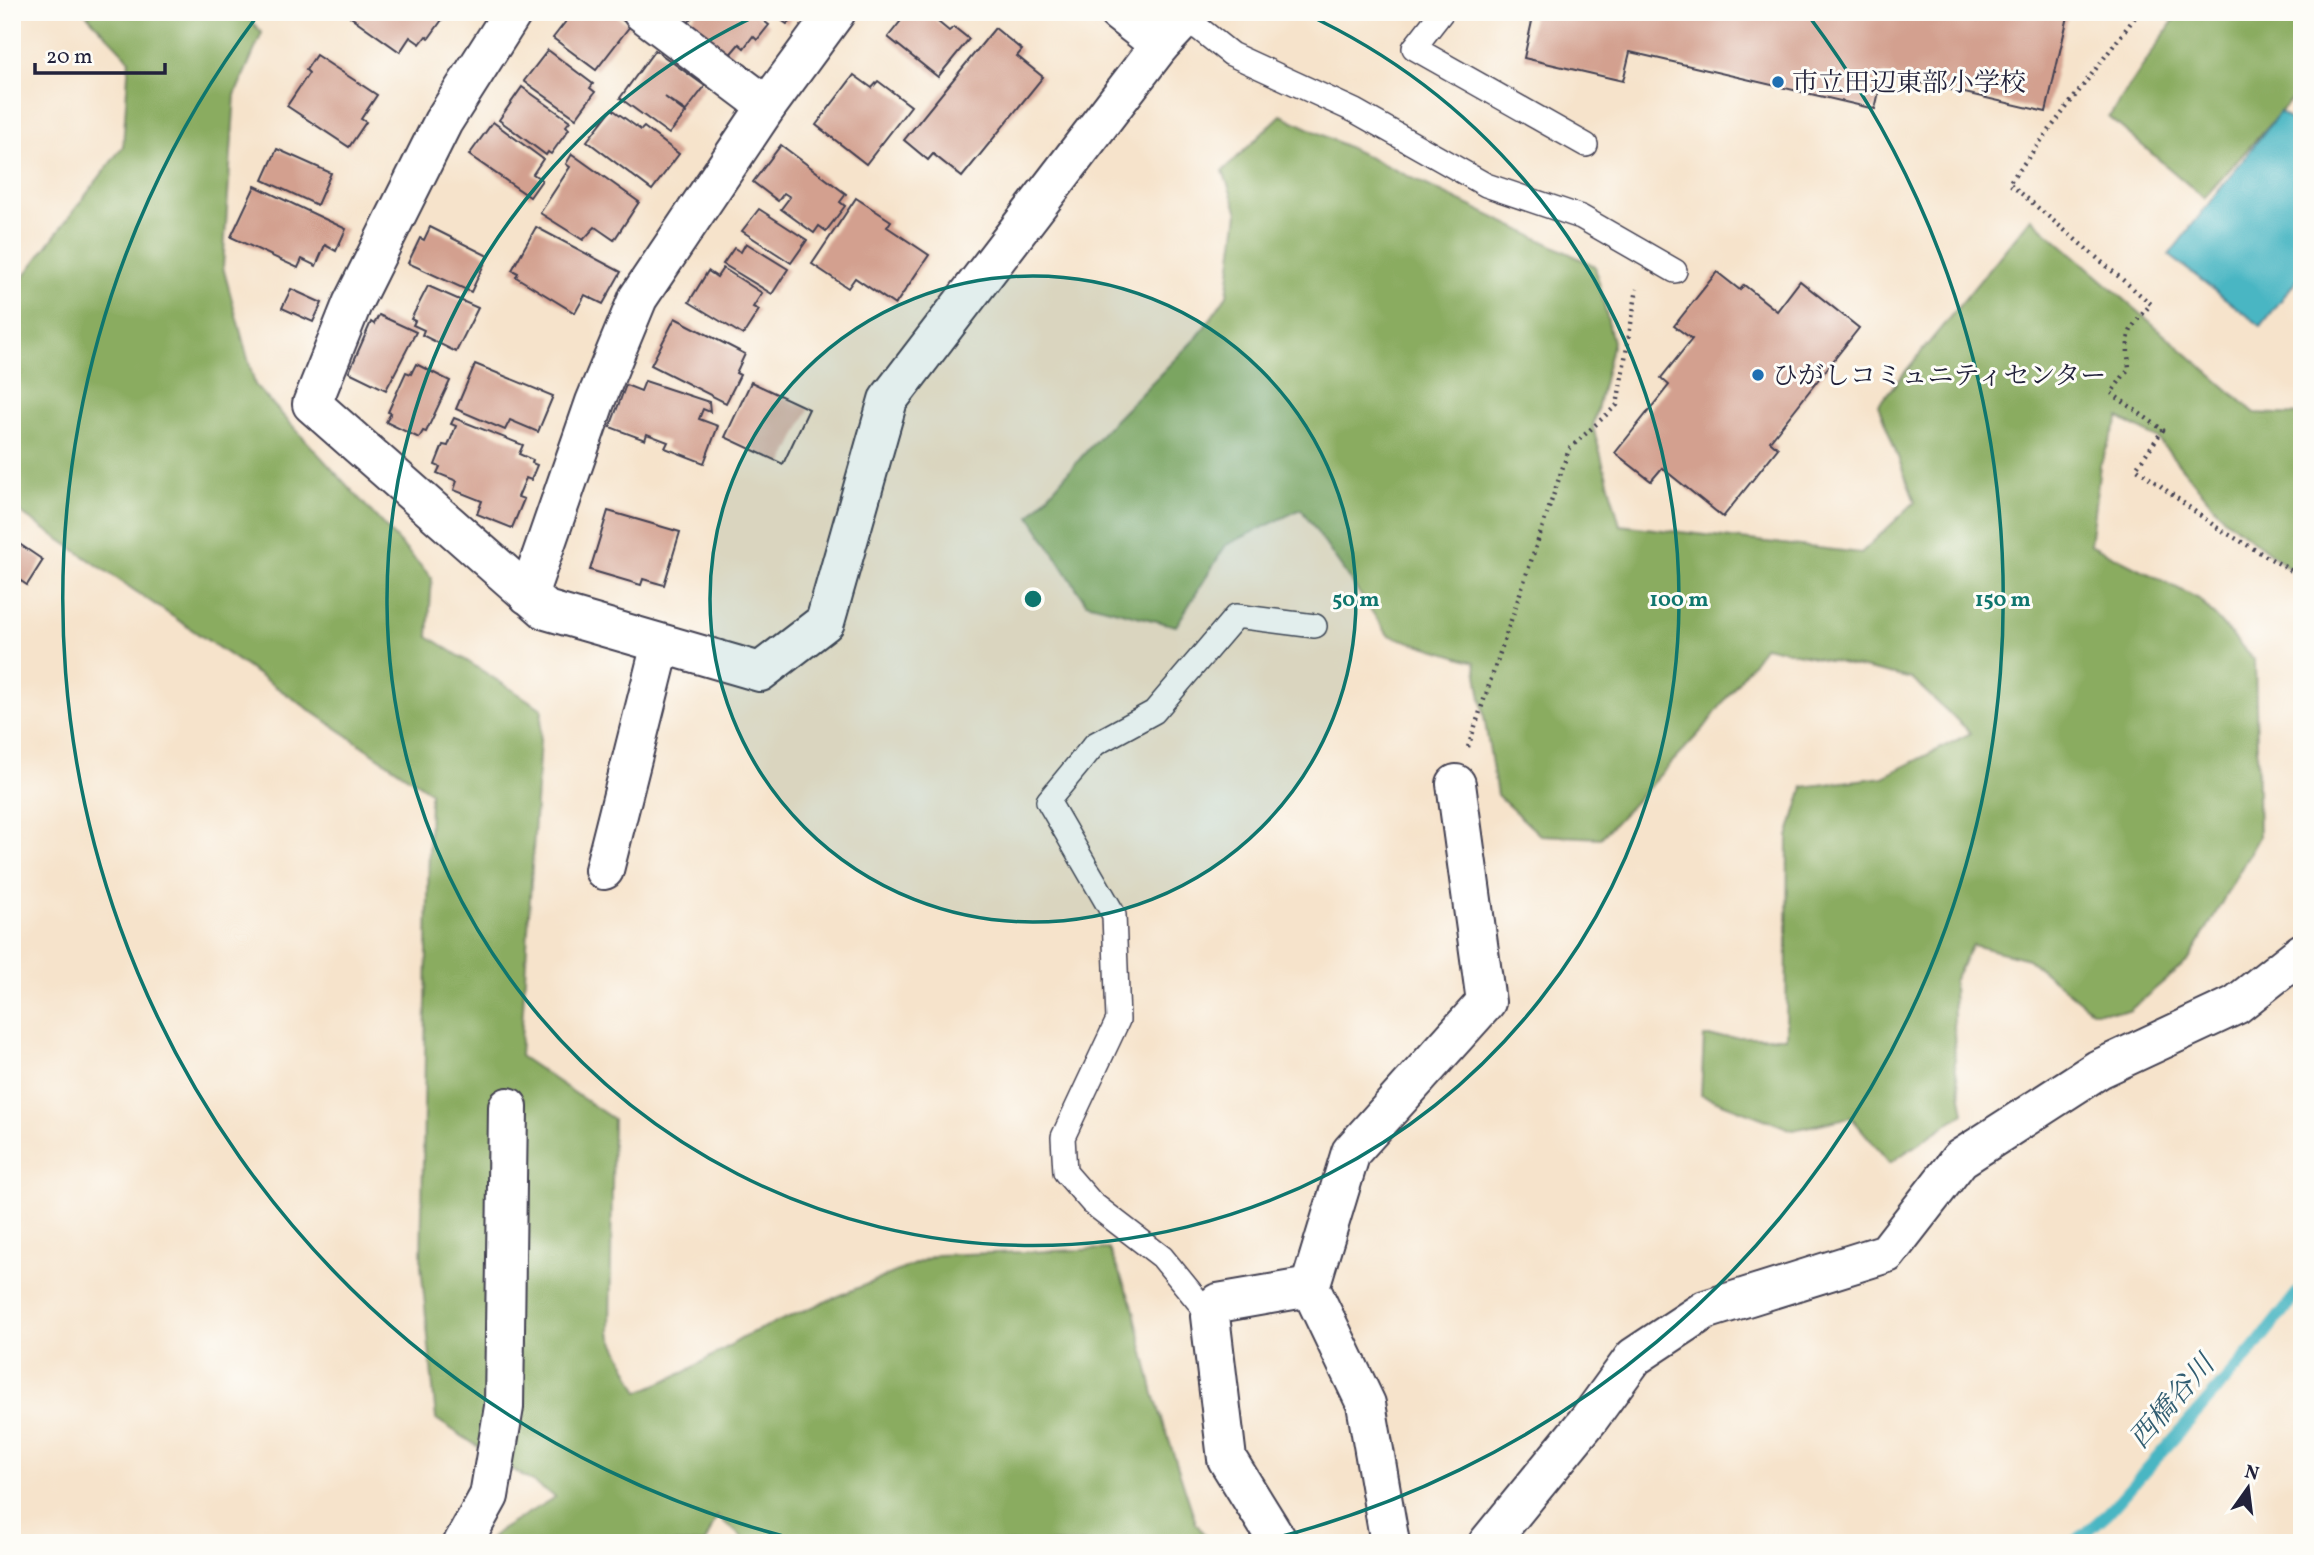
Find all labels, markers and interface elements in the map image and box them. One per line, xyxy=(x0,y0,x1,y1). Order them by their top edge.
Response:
scale bar xyxy=(35,32,164,76)
text: 20 m xyxy=(46,43,92,72)
place label: 市立田辺東部小学校 xyxy=(1792,66,2026,102)
marker: 市立田辺東部小学校 xyxy=(1770,74,1786,90)
place label: ひがしコミュニティセンター xyxy=(1772,359,2106,395)
marker: ひがしコミュニティセンター xyxy=(1750,367,1766,383)
text: 50 m xyxy=(1332,586,1380,615)
text: 100 m xyxy=(1649,586,1709,615)
text: 150 m xyxy=(1975,586,2031,615)
centre of rings xyxy=(1021,587,1045,611)
water label: 西橋谷川 xyxy=(2121,1345,2226,1458)
north arrow xyxy=(2212,1454,2282,1524)
text: N xyxy=(2242,1459,2262,1488)

